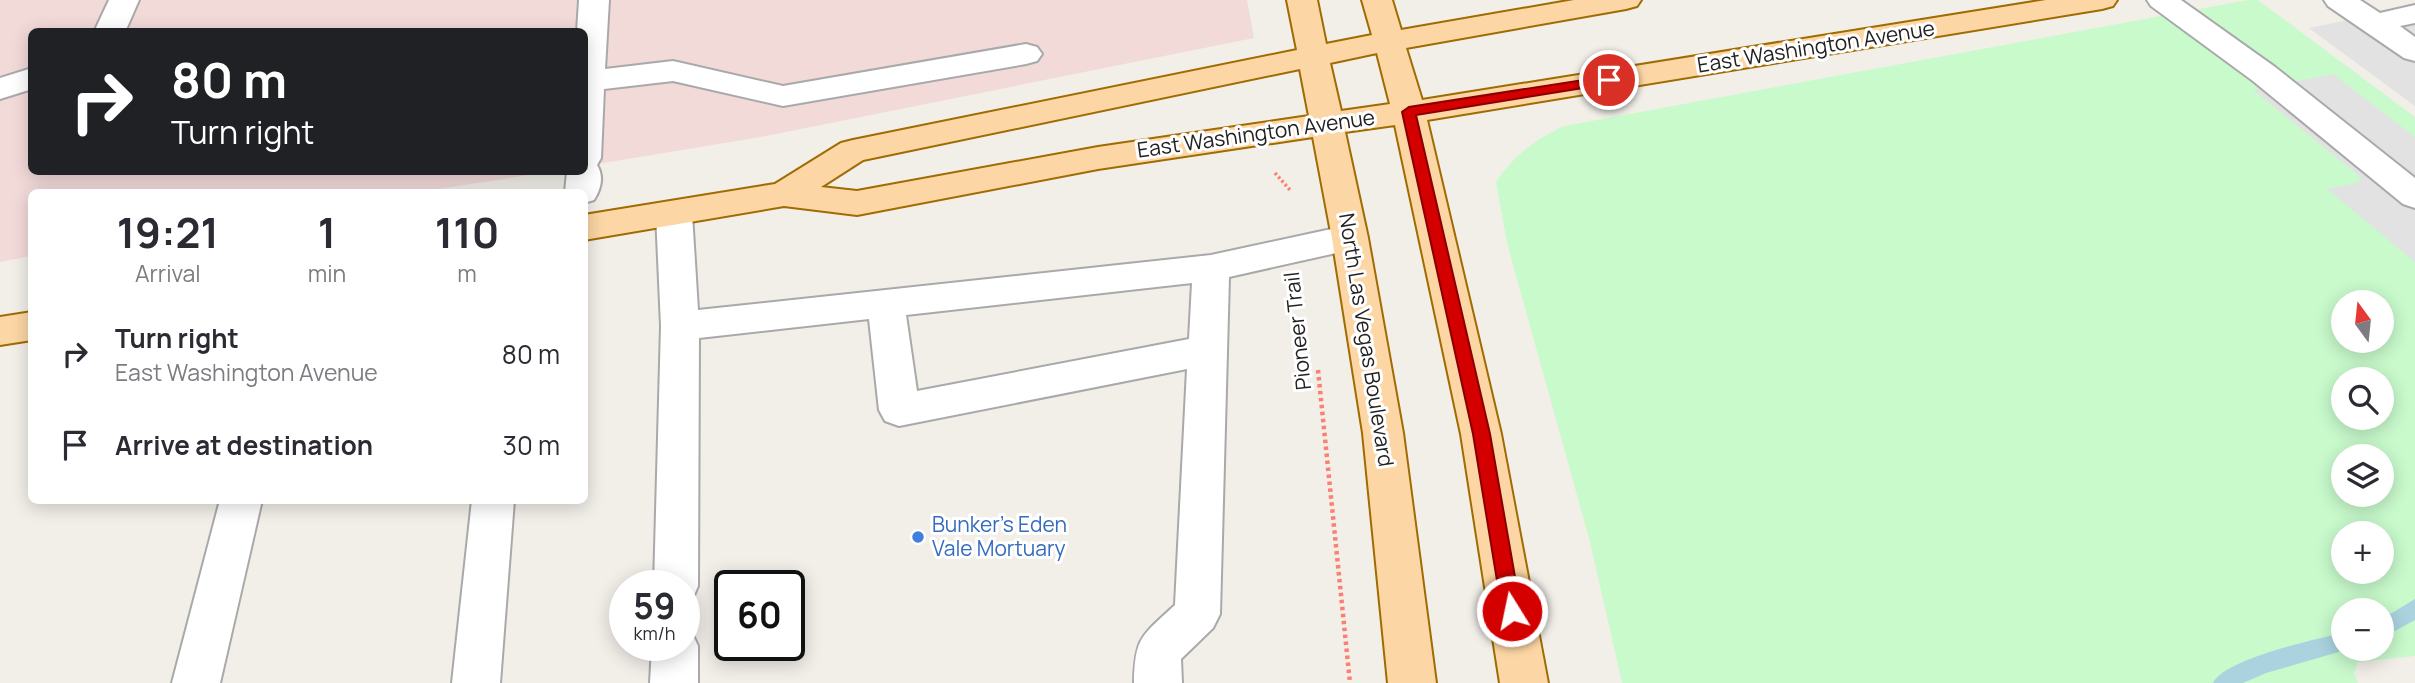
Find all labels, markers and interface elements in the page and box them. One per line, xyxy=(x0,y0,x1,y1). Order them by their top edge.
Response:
street label: East Washington Avenue xyxy=(1695,13,1937,79)
text: 80 m xyxy=(171,46,287,113)
pin xyxy=(1579,50,1639,110)
icon: right xyxy=(56,56,147,147)
icon: arrive xyxy=(1590,61,1628,99)
street label: East Washington Avenue xyxy=(1135,102,1377,164)
text: Turn right xyxy=(171,110,314,154)
text: 19:21 xyxy=(117,203,219,261)
text: 1 xyxy=(318,203,336,261)
text: 110 xyxy=(435,203,499,261)
street label: North Las Vegas Boulevard xyxy=(1333,211,1401,469)
text: Arrival xyxy=(135,257,201,289)
text: min xyxy=(308,257,346,289)
text: m xyxy=(457,257,477,289)
street label: Pioneer Trail xyxy=(1277,271,1317,392)
north arrow xyxy=(2331,290,2394,354)
map controls xyxy=(2331,290,2394,661)
text: Turn right xyxy=(115,320,239,356)
icon: right xyxy=(56,335,94,373)
text: 80 m xyxy=(502,336,560,372)
text: East Washington Avenue xyxy=(115,356,378,388)
button: search xyxy=(2331,367,2394,430)
icon: arrive xyxy=(56,426,94,464)
text: Arrive at destination xyxy=(115,427,373,463)
text: 30 m xyxy=(503,427,560,463)
button: layers xyxy=(2331,444,2394,507)
place label: Bunker's Eden Vale Mortuary xyxy=(932,510,1067,562)
button: + xyxy=(2331,521,2394,584)
marker: Bunker's Eden Vale Mortuary xyxy=(910,529,926,545)
speed limit sign: 60 xyxy=(714,570,805,661)
position arrow xyxy=(1475,574,1549,648)
text: 59 xyxy=(633,582,676,630)
button: − xyxy=(2331,598,2394,661)
text: km/h xyxy=(634,621,675,645)

